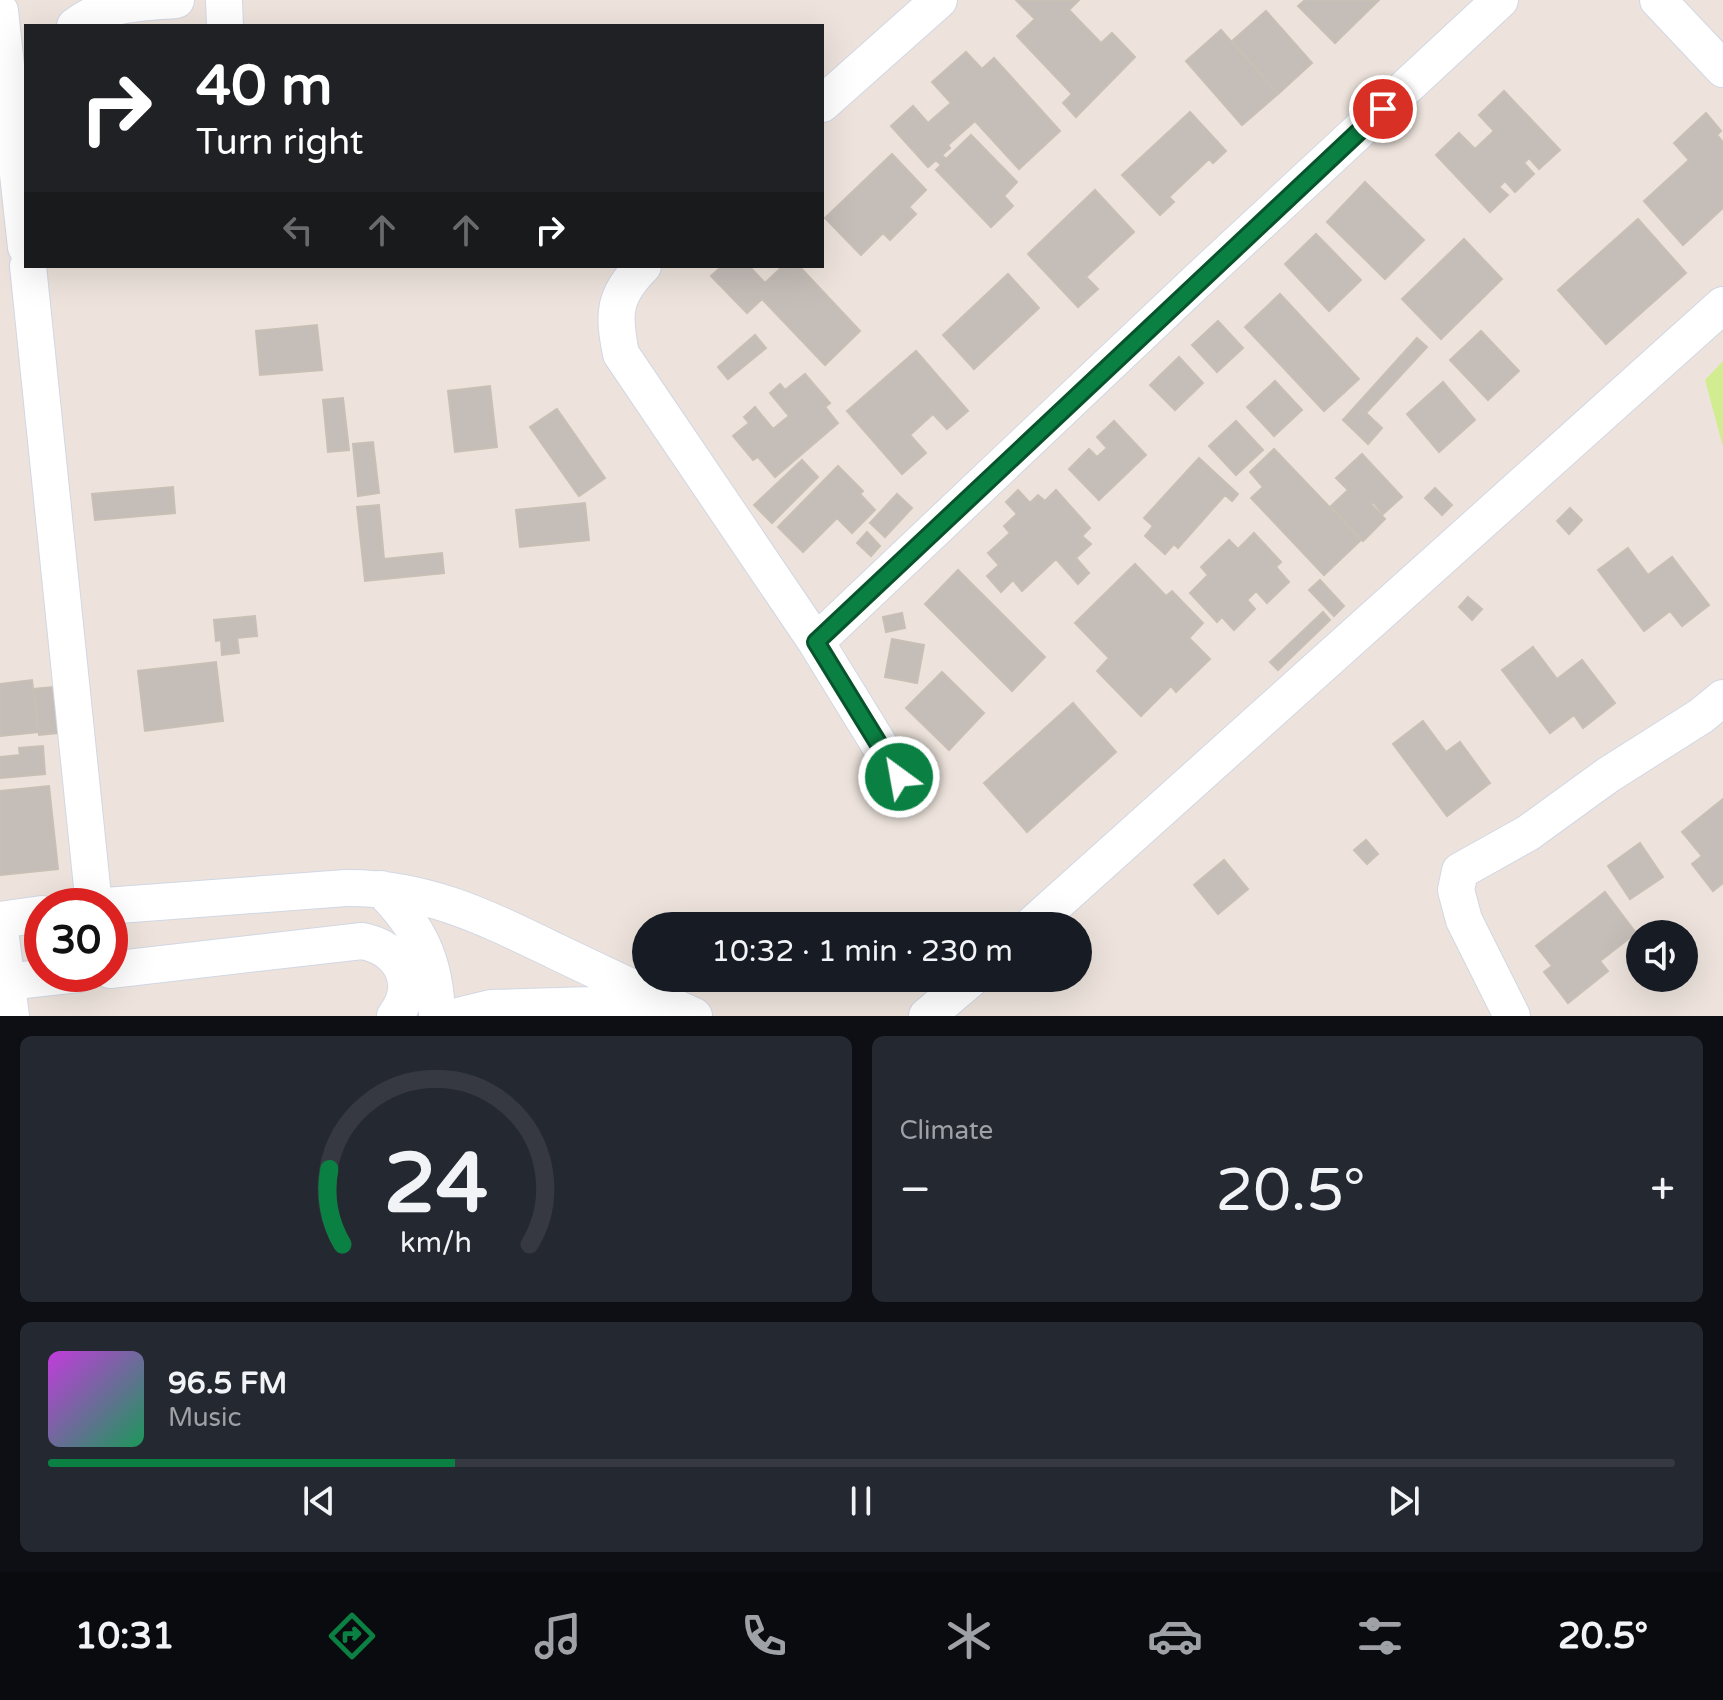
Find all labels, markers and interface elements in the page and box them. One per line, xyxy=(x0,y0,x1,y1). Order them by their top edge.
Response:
text: 40 m xyxy=(196,53,332,120)
icon: right xyxy=(64,56,168,160)
pin xyxy=(1349,75,1417,143)
icon: arrive xyxy=(1361,87,1405,131)
text: Turn right xyxy=(196,121,363,164)
icon: left xyxy=(276,208,320,252)
icon: ahead xyxy=(360,208,404,252)
icon: ahead xyxy=(444,208,488,252)
icon: right xyxy=(528,208,572,252)
position arrow xyxy=(857,735,941,819)
speed limit sign: 30 xyxy=(24,888,128,992)
map controls xyxy=(1626,920,1698,992)
button: sound xyxy=(1626,920,1698,992)
text: 10:32 · 1 min · 230 m xyxy=(711,933,1013,970)
text: Climate xyxy=(900,1115,993,1146)
text: 24 xyxy=(384,1135,488,1235)
text: 20.5° xyxy=(1215,1155,1366,1227)
text: − xyxy=(900,1164,931,1217)
text: + xyxy=(1650,1164,1675,1217)
text: km/h xyxy=(400,1226,472,1260)
text: 96.5 FM xyxy=(168,1365,287,1402)
text: Music xyxy=(168,1402,241,1433)
icon: previous xyxy=(297,1479,341,1523)
icon: pause xyxy=(839,1479,883,1523)
icon: next xyxy=(1382,1479,1426,1523)
icon: directions xyxy=(324,1608,380,1664)
icon: music xyxy=(530,1608,586,1664)
icon: phone xyxy=(736,1608,792,1664)
icon: climate xyxy=(941,1608,997,1664)
icon: car xyxy=(1147,1608,1203,1664)
icon: filters xyxy=(1352,1608,1408,1664)
text: 10:31 xyxy=(75,1615,175,1658)
text: 20.5° xyxy=(1558,1615,1648,1658)

